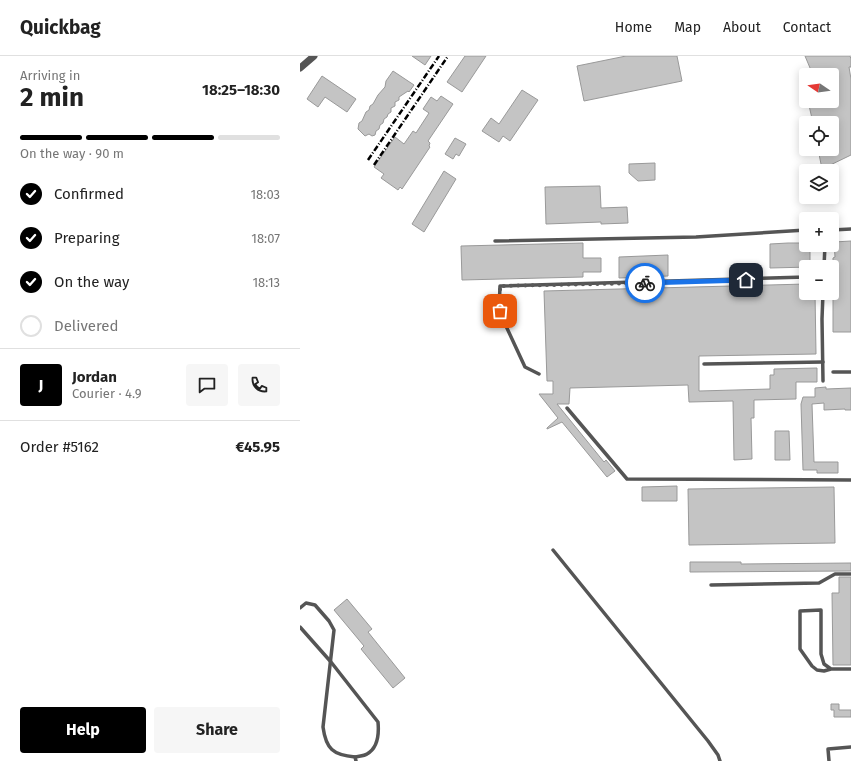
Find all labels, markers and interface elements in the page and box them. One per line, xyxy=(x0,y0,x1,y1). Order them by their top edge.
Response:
text: Quickbag xyxy=(20,16,101,39)
text: Home xyxy=(615,19,652,36)
text: Map xyxy=(674,19,701,36)
text: About xyxy=(723,19,761,36)
text: Contact xyxy=(783,19,831,36)
text: Arriving in xyxy=(20,68,80,83)
north arrow xyxy=(799,68,839,108)
map controls xyxy=(799,68,839,300)
text: 18:25–18:30 xyxy=(202,81,280,99)
text: 2 min xyxy=(20,82,84,113)
button: locate xyxy=(799,116,839,156)
text: On the way · 90 m xyxy=(20,146,124,161)
button: layers xyxy=(799,164,839,204)
icon: check xyxy=(20,183,42,205)
text: Confirmed xyxy=(54,185,124,203)
text: 18:03 xyxy=(250,187,280,202)
button: + xyxy=(799,212,839,252)
icon: check xyxy=(20,227,42,249)
text: Preparing xyxy=(54,229,119,247)
text: 18:07 xyxy=(251,231,280,246)
button: − xyxy=(799,260,839,300)
courier xyxy=(625,263,665,303)
pin xyxy=(729,263,763,297)
icon: home xyxy=(735,269,757,291)
icon: check xyxy=(20,271,42,293)
icon: bike xyxy=(634,272,656,294)
text: On the way xyxy=(54,273,129,291)
text: 18:13 xyxy=(252,275,280,290)
pin xyxy=(483,294,517,328)
icon: bag xyxy=(489,300,511,322)
text: Delivered xyxy=(54,317,118,335)
button: chat xyxy=(186,364,228,406)
button: phone xyxy=(238,364,280,406)
text: Jordan xyxy=(72,368,117,386)
text: J xyxy=(39,376,43,394)
text: Courier · 4.9 xyxy=(72,386,142,401)
text: Order #5162 xyxy=(20,438,99,456)
text: €45.95 xyxy=(236,438,280,456)
button: Help xyxy=(20,707,146,753)
button: Share xyxy=(154,707,280,753)

